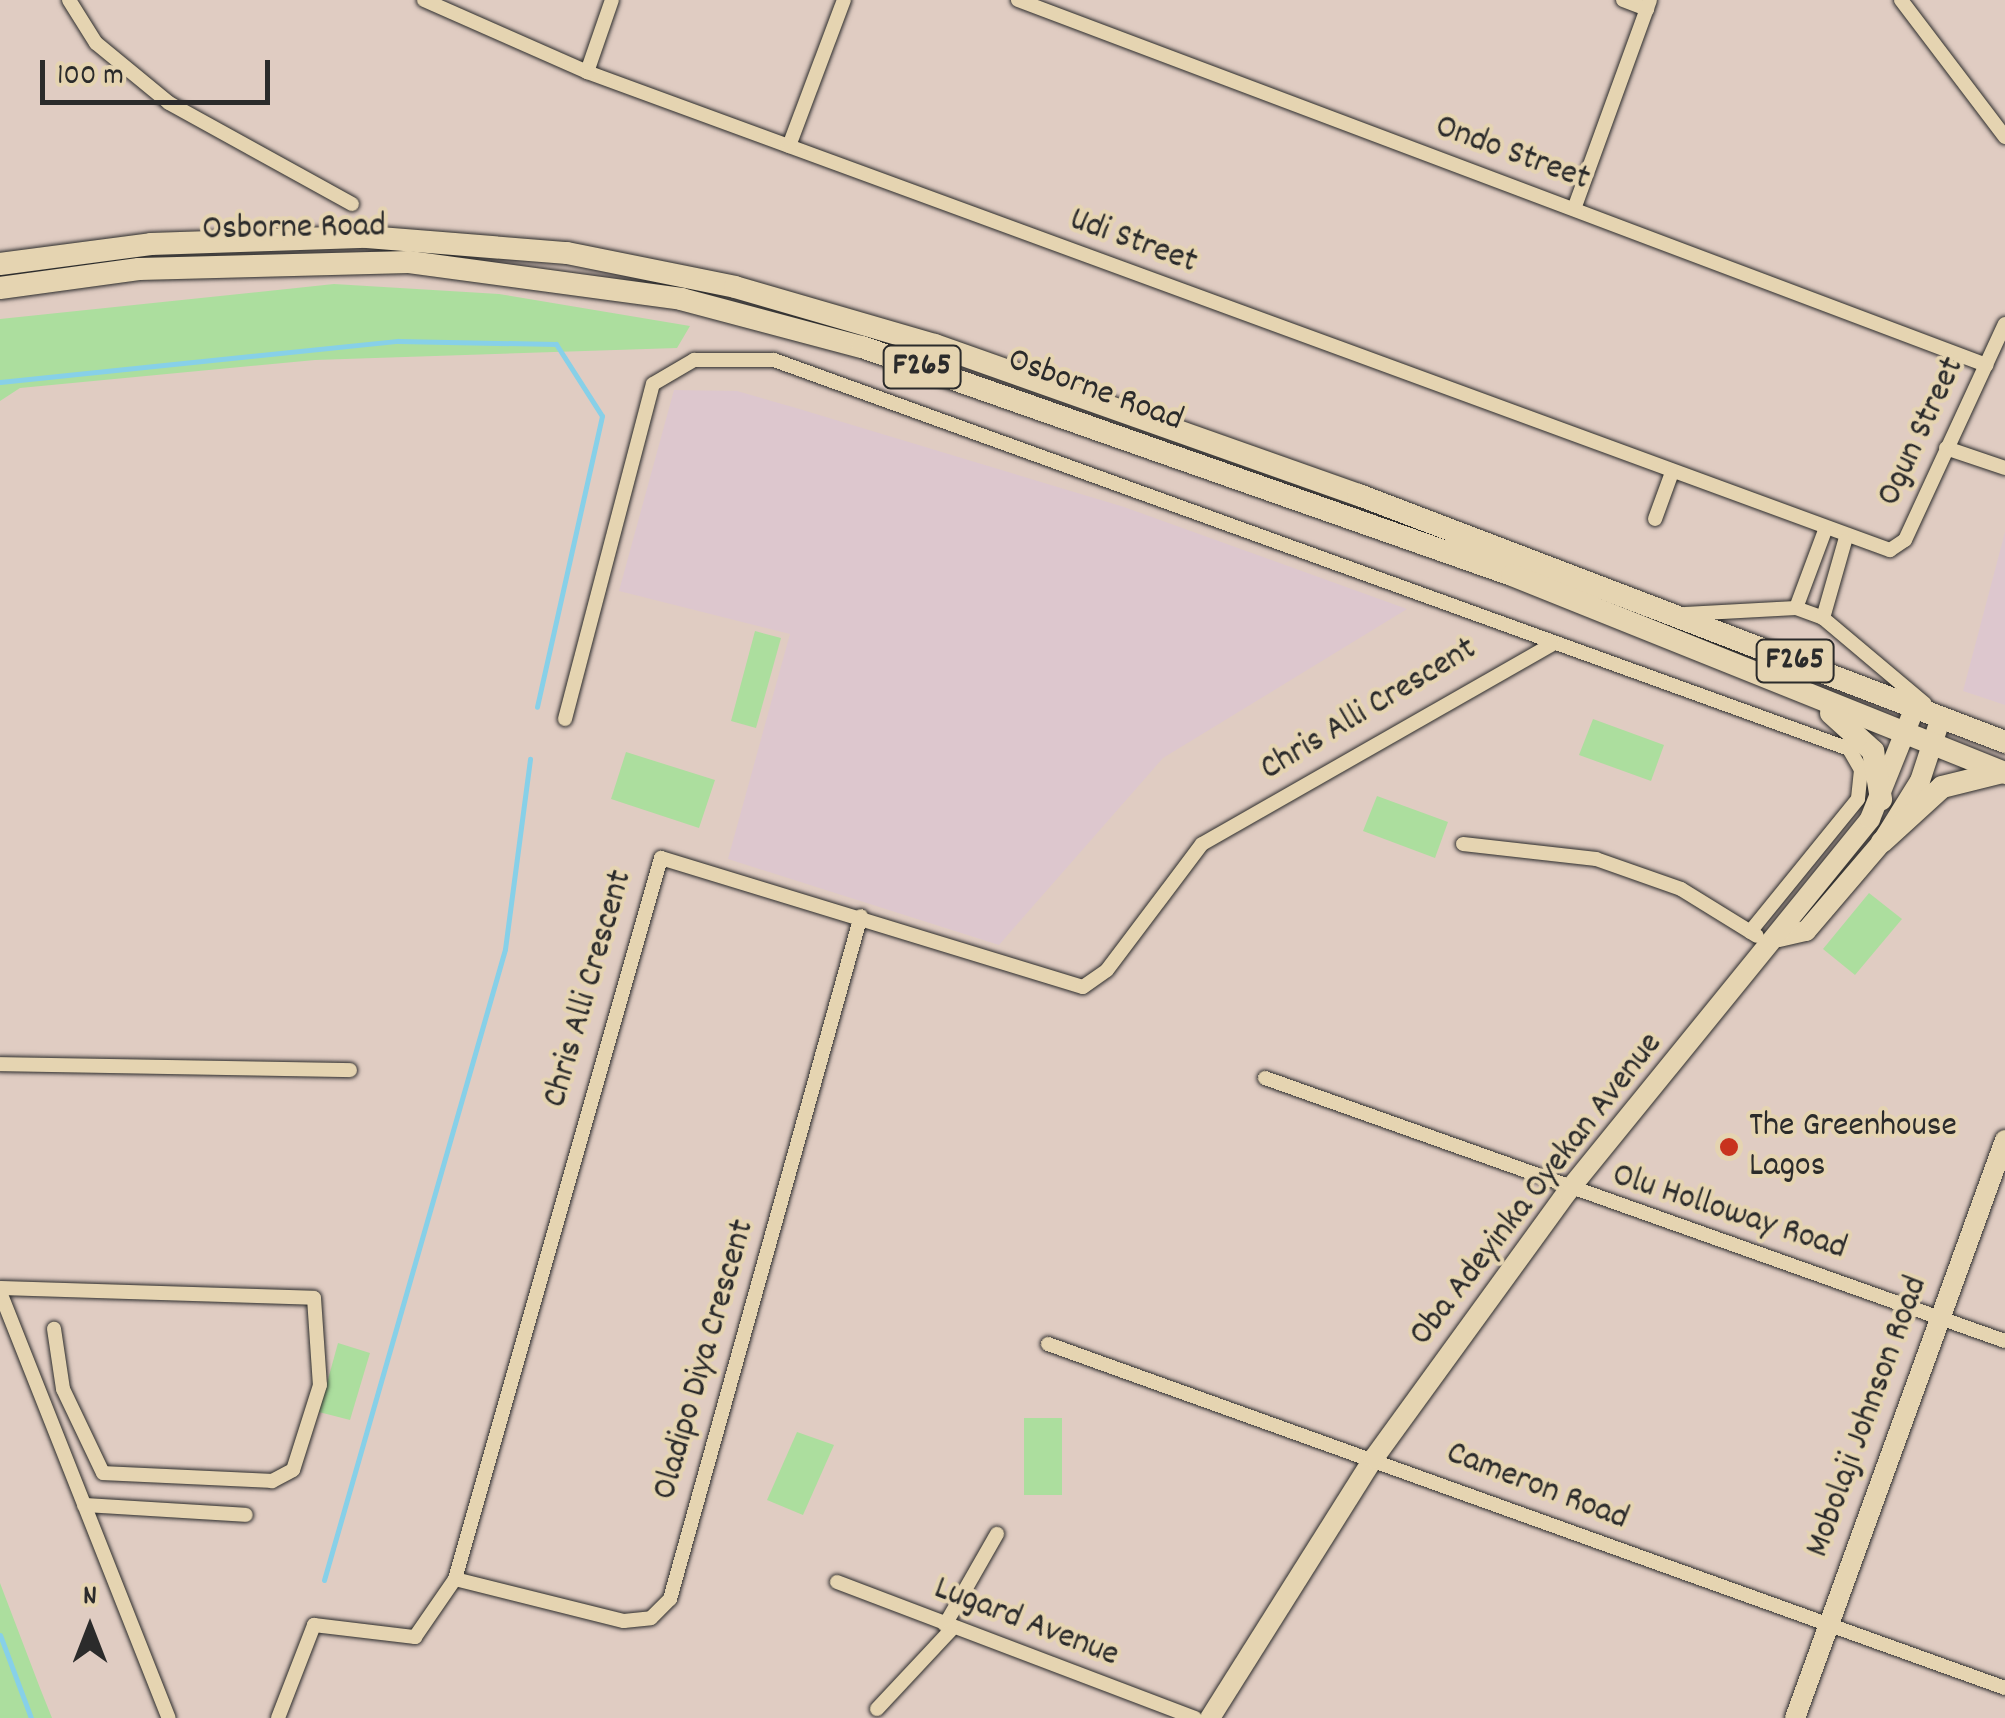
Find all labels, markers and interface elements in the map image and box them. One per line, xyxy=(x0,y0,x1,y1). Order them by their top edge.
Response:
scale bar xyxy=(45,40,275,102)
text: 100 m xyxy=(57,56,124,99)
street label: Ondo Street xyxy=(1429,107,1595,201)
street label: Udi Street xyxy=(1063,200,1203,284)
street label: Osborne Road xyxy=(202,206,386,252)
road number: F265 xyxy=(882,340,962,394)
street label: Osborne Road xyxy=(1002,340,1188,442)
street label: Ogun Street xyxy=(1869,351,1975,513)
street label: Chris Alli Crescent xyxy=(1253,629,1485,791)
road number: F265 xyxy=(1755,634,1835,688)
street label: Chris Alli Crescent xyxy=(535,866,643,1112)
street label: Oba Adeyinka Oyekan Avenue xyxy=(1401,1025,1673,1355)
place label: The Greenhouse Lagos xyxy=(1749,1106,1957,1188)
marker: The Greenhouse Lagos xyxy=(1718,1136,1740,1158)
street label: Olu Holloway Road xyxy=(1607,1155,1851,1271)
street label: Oladipo Diya Crescent xyxy=(645,1215,765,1505)
street label: Mobolaji Johnson Road xyxy=(1798,1271,1938,1563)
street label: Cameron Road xyxy=(1440,1433,1634,1541)
street label: Lugard Avenue xyxy=(928,1569,1124,1677)
north arrow xyxy=(40,1578,140,1678)
text: N xyxy=(83,1578,97,1618)

